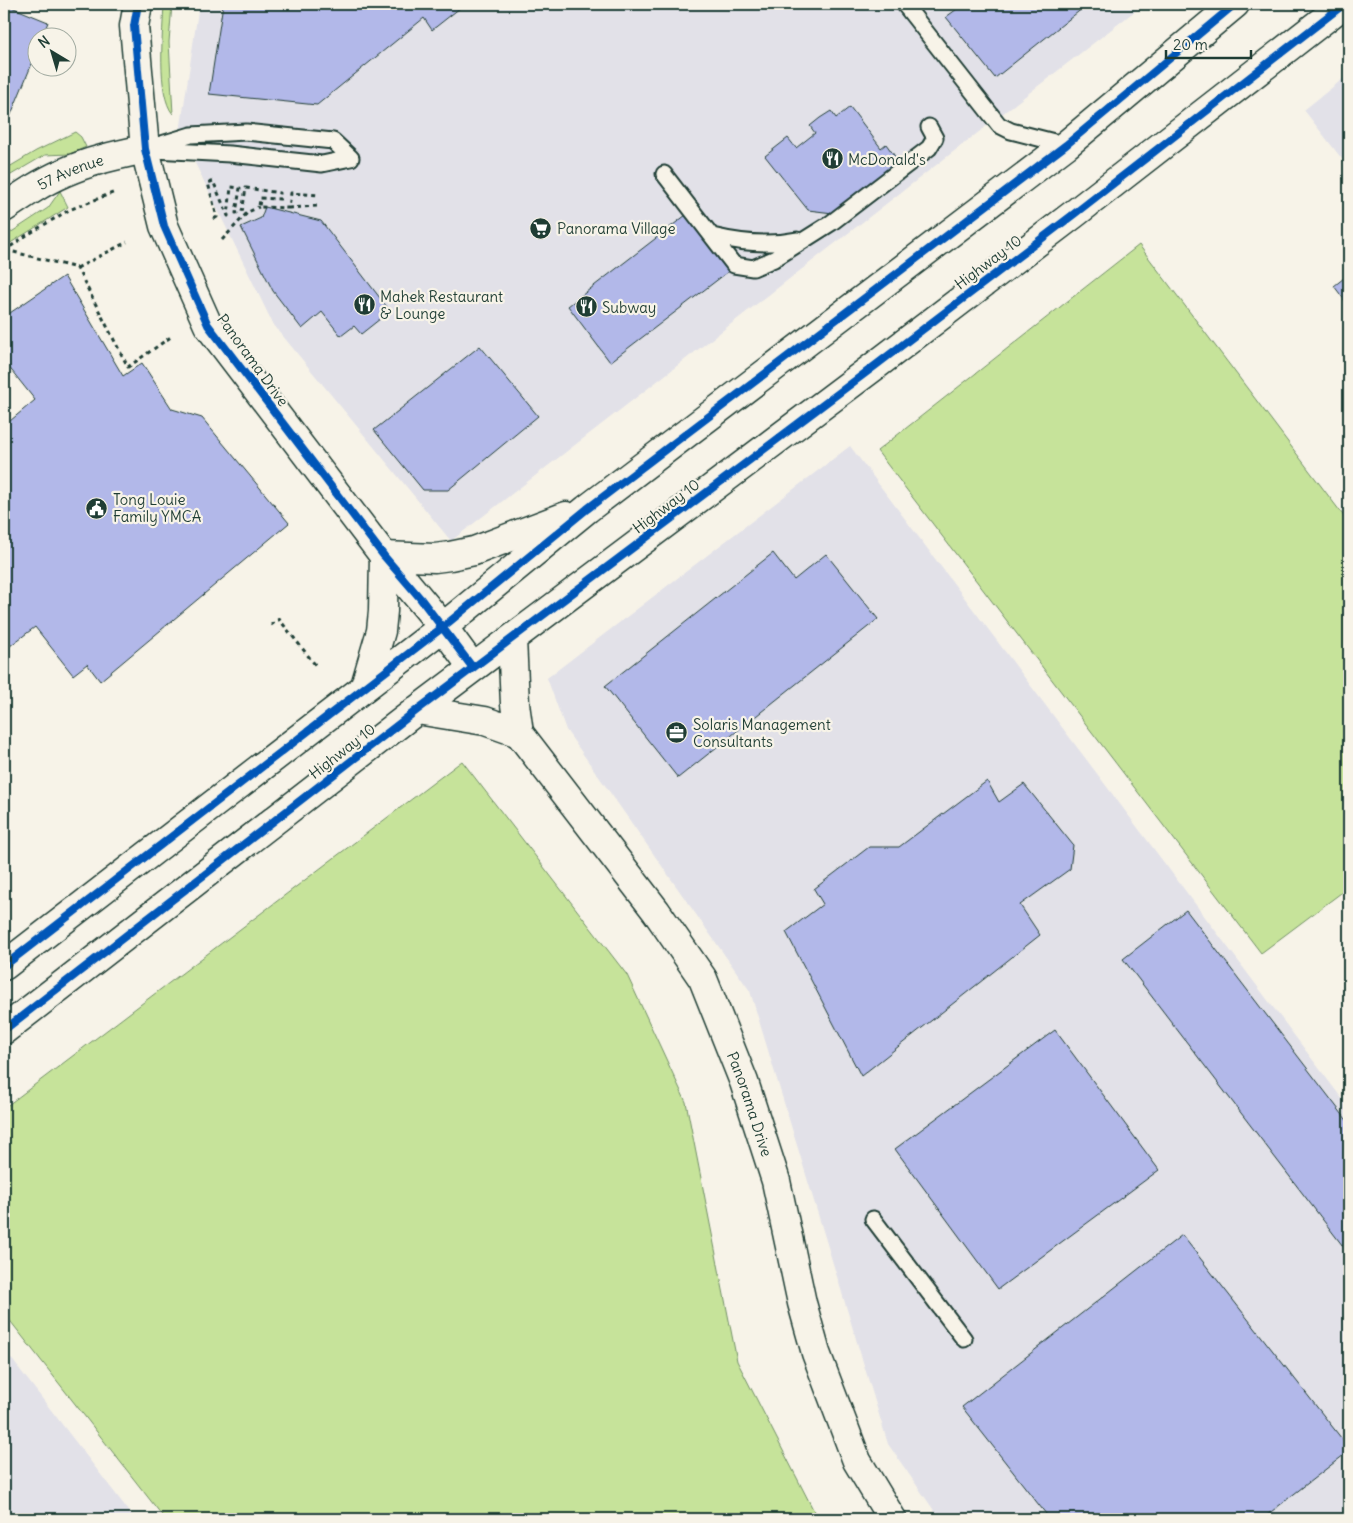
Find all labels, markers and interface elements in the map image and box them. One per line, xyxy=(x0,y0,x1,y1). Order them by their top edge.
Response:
north arrow xyxy=(28,28,78,78)
scale bar xyxy=(1166,28,1250,60)
text: N xyxy=(35,32,53,52)
text: 20 m xyxy=(1173,35,1208,54)
restaurant icon: McDonald's xyxy=(820,147,844,171)
street label: 57 Avenue xyxy=(34,150,105,194)
place label: McDonald's xyxy=(848,150,926,169)
supermarket icon: Panorama Village xyxy=(529,216,553,240)
place label: Panorama Village xyxy=(557,219,676,238)
street label: Highway 10 xyxy=(951,231,1025,293)
place label: Mahek Restaurant & Lounge xyxy=(380,287,503,323)
restaurant icon: Mahek Restaurant & Lounge xyxy=(352,293,376,317)
restaurant icon: Subway xyxy=(574,295,598,319)
place label: Subway xyxy=(602,298,656,317)
street label: Panorama Drive xyxy=(213,310,293,410)
street label: Highway 10 xyxy=(629,475,703,537)
place label: Tong Louie Family YMCA xyxy=(113,490,202,526)
public building icon: Tong Louie Family YMCA xyxy=(85,496,109,520)
place label: Solaris Management Consultants xyxy=(693,715,831,751)
street label: Highway 10 xyxy=(305,719,379,783)
office icon: Solaris Management Consultants xyxy=(665,721,689,745)
street label: Panorama Drive xyxy=(723,1049,777,1159)

